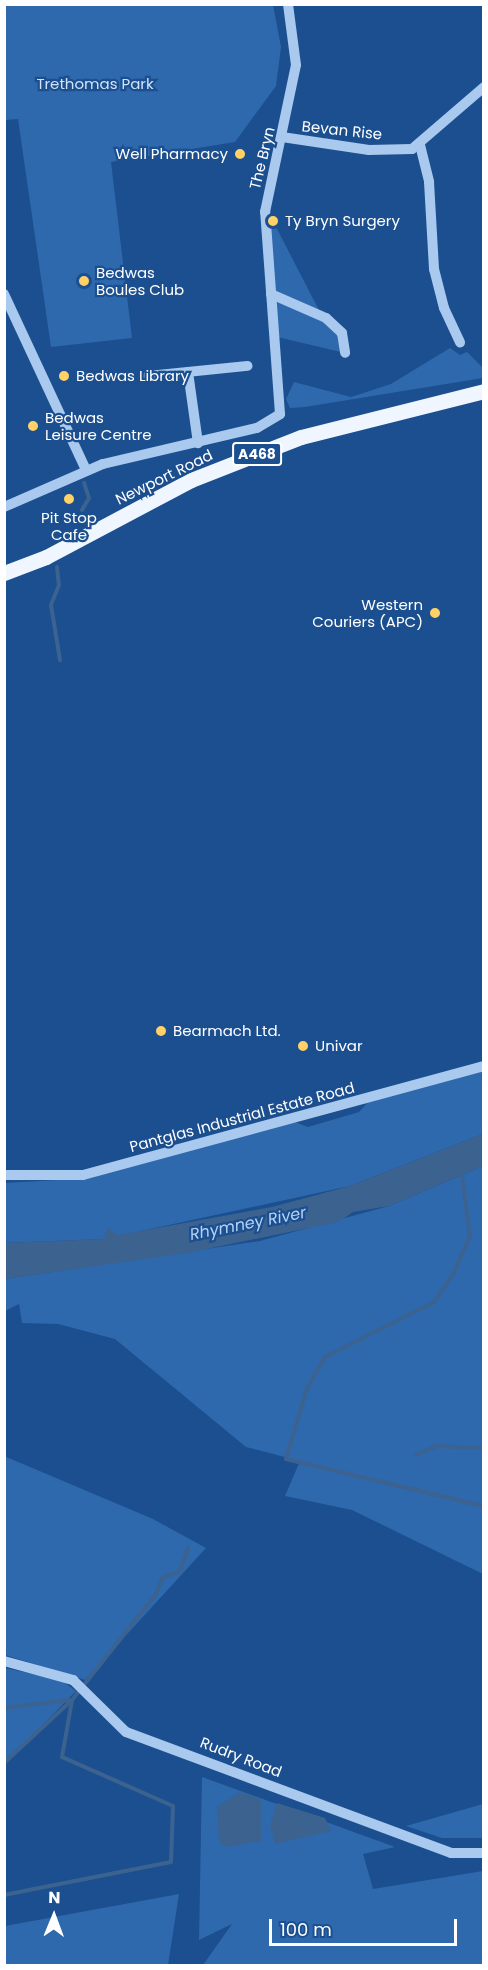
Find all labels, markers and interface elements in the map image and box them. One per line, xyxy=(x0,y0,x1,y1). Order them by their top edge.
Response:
park label: Trethomas Park xyxy=(36,75,154,93)
street label: Bevan Rise xyxy=(301,117,383,143)
street label: The Bryn xyxy=(246,125,278,191)
place label: Well Pharmacy xyxy=(116,145,228,163)
marker: Well Pharmacy xyxy=(233,147,247,161)
place label: Ty Bryn Surgery xyxy=(285,212,400,230)
marker: Ty Bryn Surgery xyxy=(266,214,280,228)
place label: Bedwas Boules Club xyxy=(96,263,184,298)
marker: Bedwas Boules Club xyxy=(77,274,91,288)
place label: Bedwas Library xyxy=(76,367,189,385)
marker: Bedwas Library xyxy=(57,369,71,383)
place label: Bedwas Leisure Centre xyxy=(45,408,152,443)
marker: Bedwas Leisure Centre xyxy=(26,419,40,433)
road number: A468 xyxy=(232,443,282,465)
street label: Newport Road xyxy=(112,446,216,508)
marker: Pit Stop Cafe xyxy=(62,492,76,506)
place label: Pit Stop Cafe xyxy=(41,508,97,543)
place label: Western Couriers (APC) xyxy=(312,595,423,630)
marker: Western Couriers (APC) xyxy=(428,606,442,620)
place label: Bearmach Ltd. xyxy=(173,1022,281,1040)
marker: Bearmach Ltd. xyxy=(154,1024,168,1038)
place label: Univar xyxy=(315,1037,363,1055)
marker: Univar xyxy=(296,1039,310,1053)
street label: Pantglas Industrial Estate Road xyxy=(128,1078,356,1156)
water label: Rhymney River xyxy=(188,1203,308,1245)
street label: Rudry Road xyxy=(198,1733,284,1781)
north arrow xyxy=(24,1886,84,1946)
text: N xyxy=(48,1886,61,1909)
scale bar xyxy=(272,1907,460,1945)
text: 100 m xyxy=(280,1917,332,1942)

